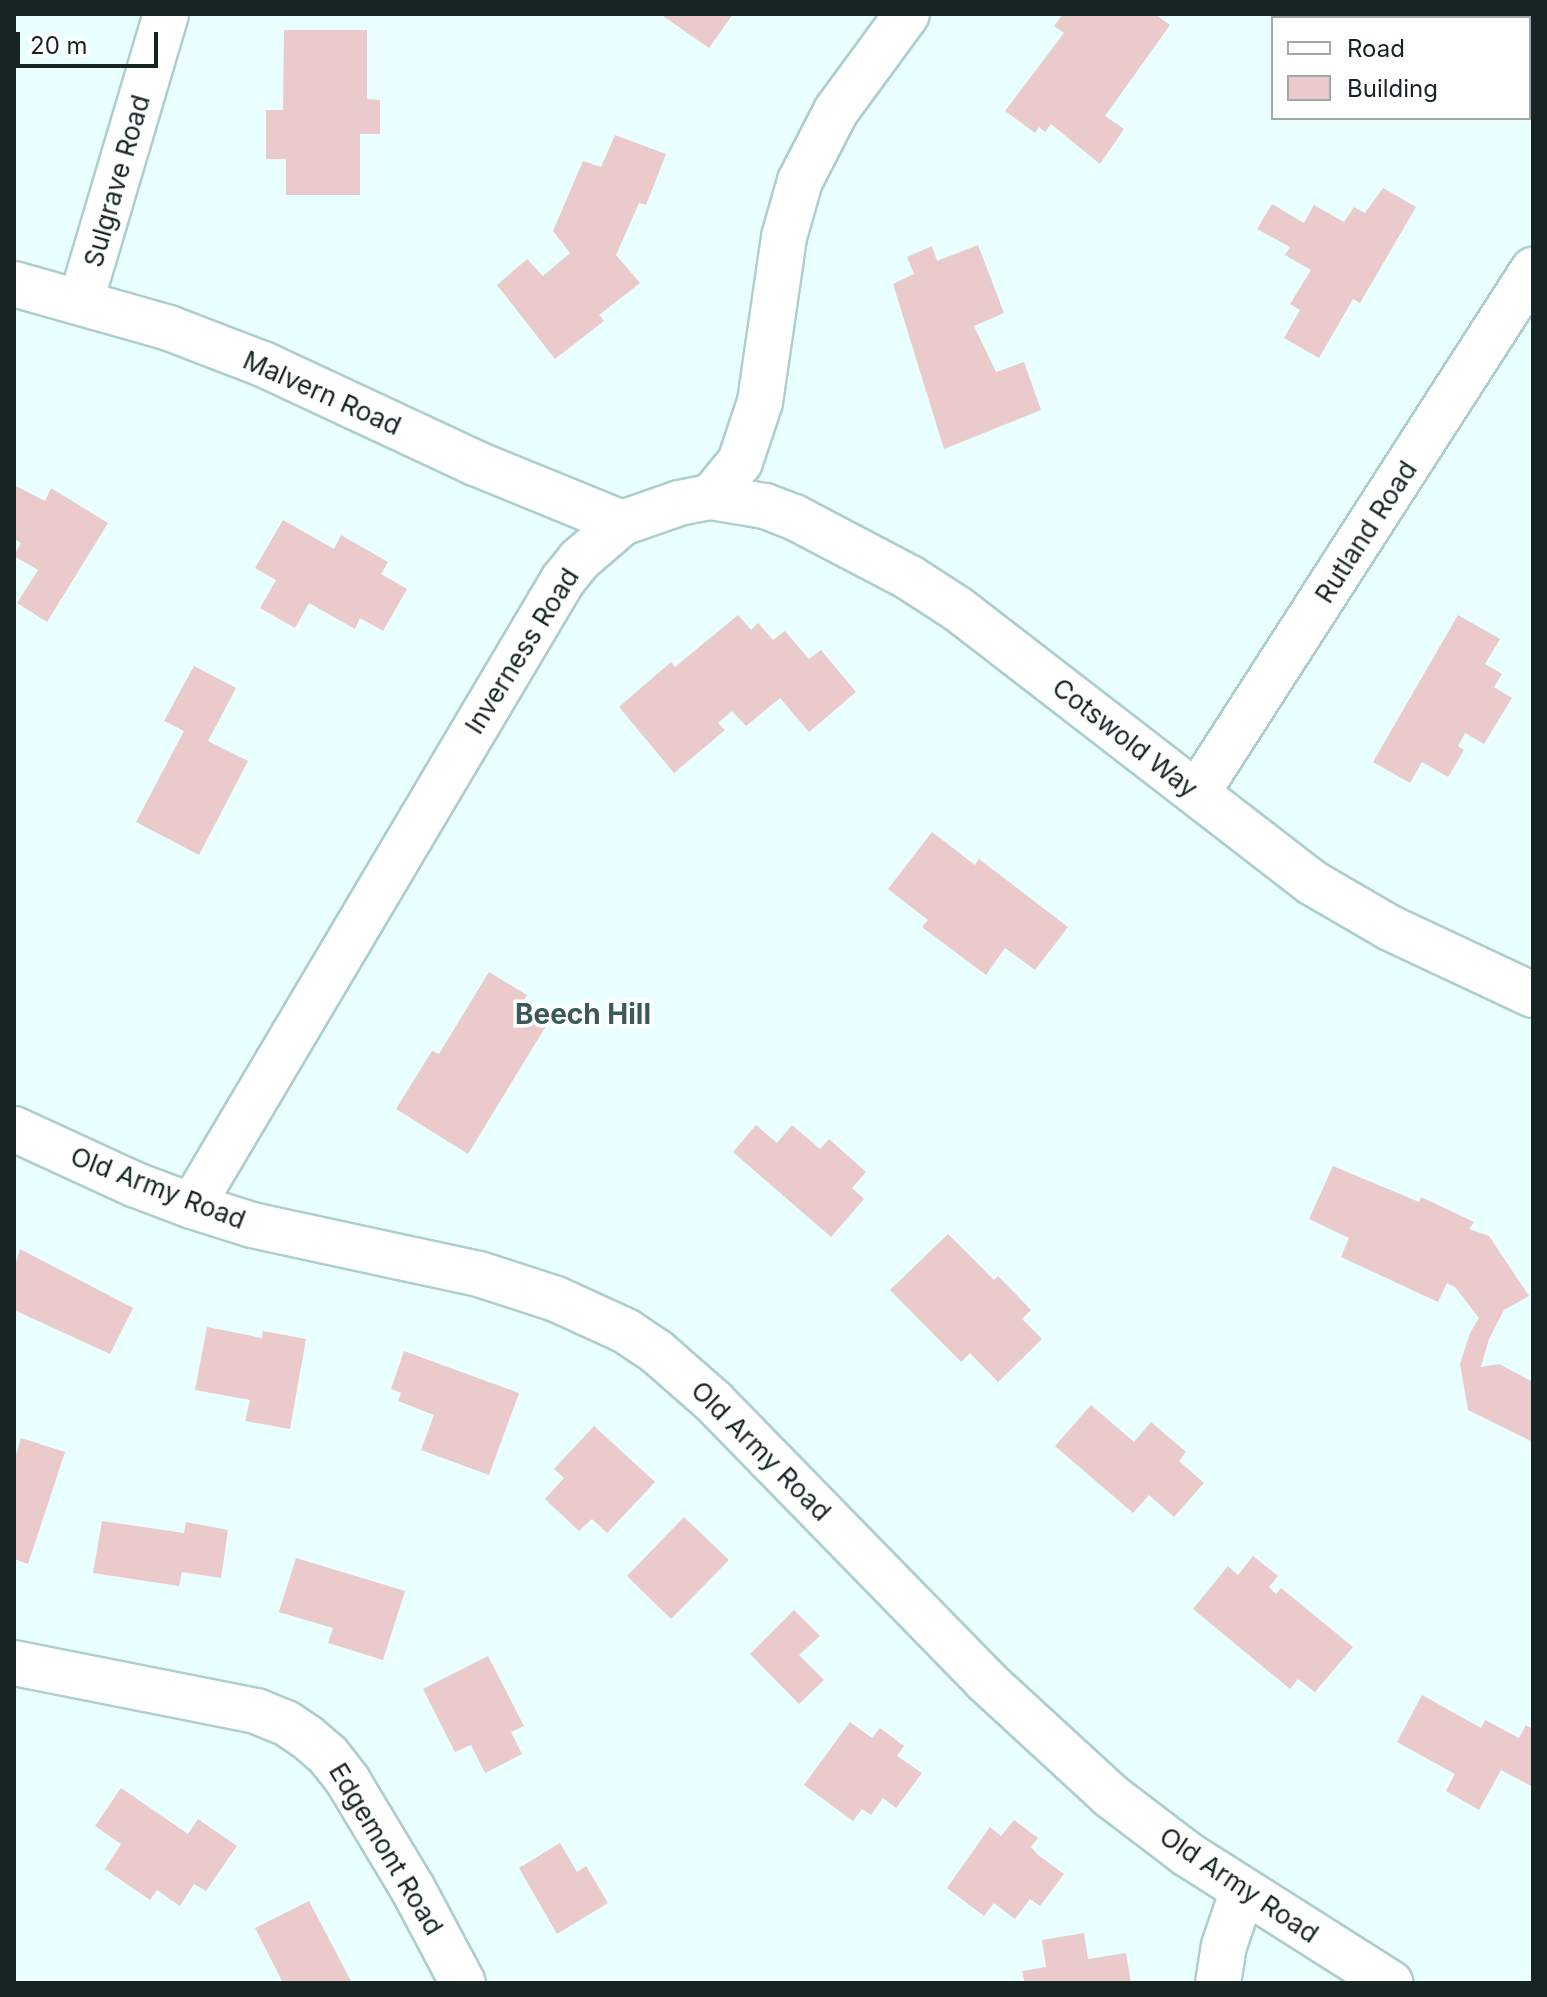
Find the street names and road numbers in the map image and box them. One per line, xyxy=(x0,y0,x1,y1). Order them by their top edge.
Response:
street label: Sulgrave Road xyxy=(78,91,156,271)
street label: Malvern Road xyxy=(238,344,406,442)
street label: Rutland Road xyxy=(1309,455,1423,609)
street label: Inverness Road xyxy=(459,562,585,740)
street label: Cotswold Way xyxy=(1046,672,1204,804)
street label: Old Army Road xyxy=(66,1140,250,1236)
street label: Old Army Road xyxy=(685,1375,837,1527)
street label: Edgemont Road xyxy=(322,1757,450,1941)
street label: Old Army Road xyxy=(1154,1820,1324,1950)

